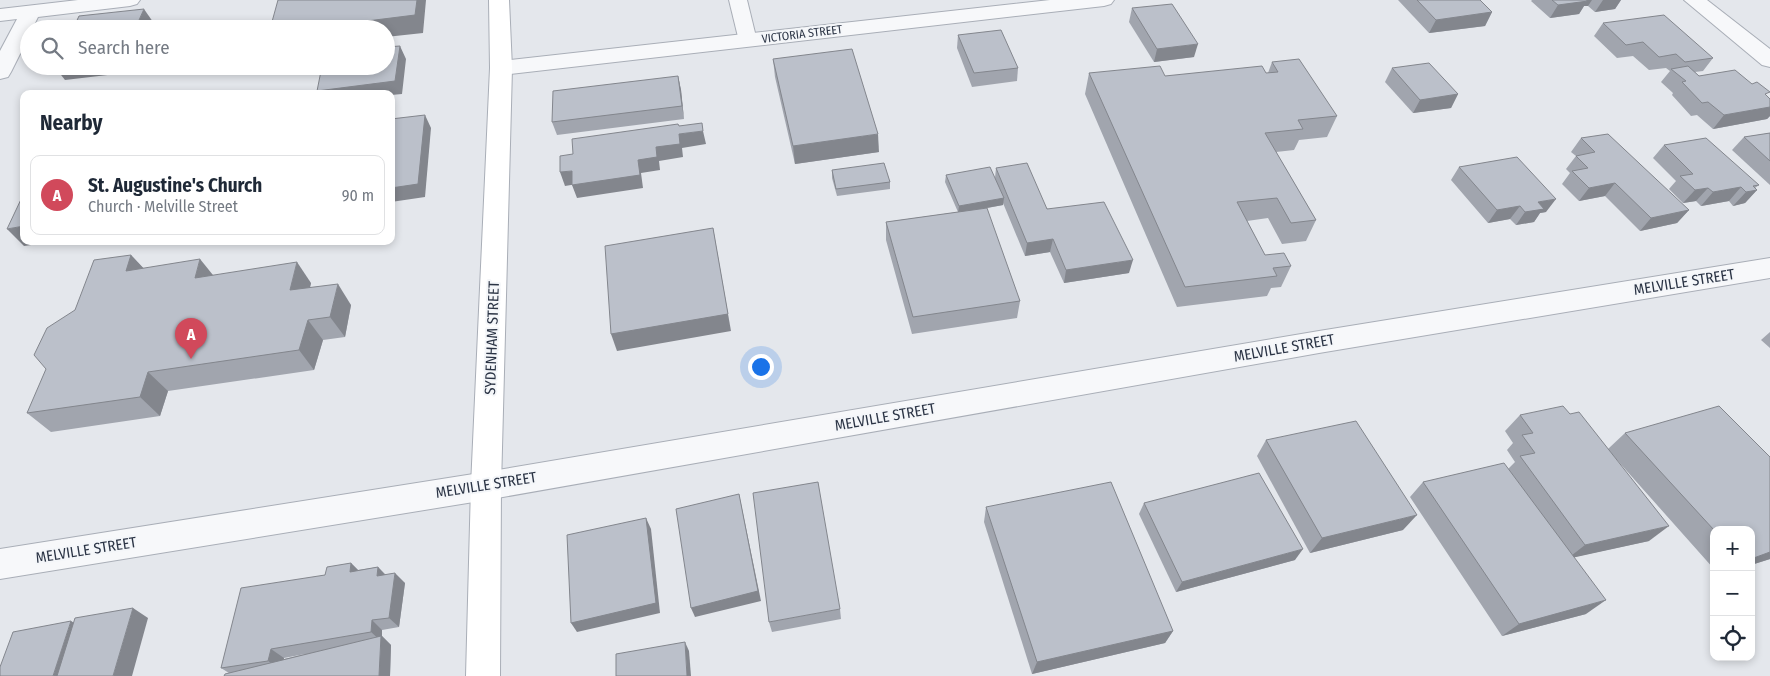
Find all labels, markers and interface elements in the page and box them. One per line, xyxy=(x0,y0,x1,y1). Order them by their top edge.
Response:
search box xyxy=(20,20,395,75)
street label: VICTORIA STREET xyxy=(761,22,844,46)
icon: search xyxy=(38,34,66,62)
text: Search here xyxy=(78,36,170,59)
text: Nearby xyxy=(40,110,102,136)
text: St. Augustine's Church xyxy=(88,174,262,197)
text: A xyxy=(53,186,61,205)
text: 90 m xyxy=(342,186,374,205)
text: Church · Melville Street xyxy=(88,197,238,216)
street label: MELVILLE STREET xyxy=(1632,265,1736,299)
street label: SYDENHAM STREET xyxy=(481,281,503,395)
pin: A xyxy=(175,318,207,359)
street label: MELVILLE STREET xyxy=(1232,330,1336,366)
your location xyxy=(748,354,774,380)
street label: MELVILLE STREET xyxy=(833,399,937,435)
street label: MELVILLE STREET xyxy=(434,468,538,502)
map controls xyxy=(1710,526,1755,661)
button: + xyxy=(1710,526,1755,571)
street label: MELVILLE STREET xyxy=(34,533,138,567)
button: − xyxy=(1710,571,1755,616)
button: locate xyxy=(1710,616,1755,661)

